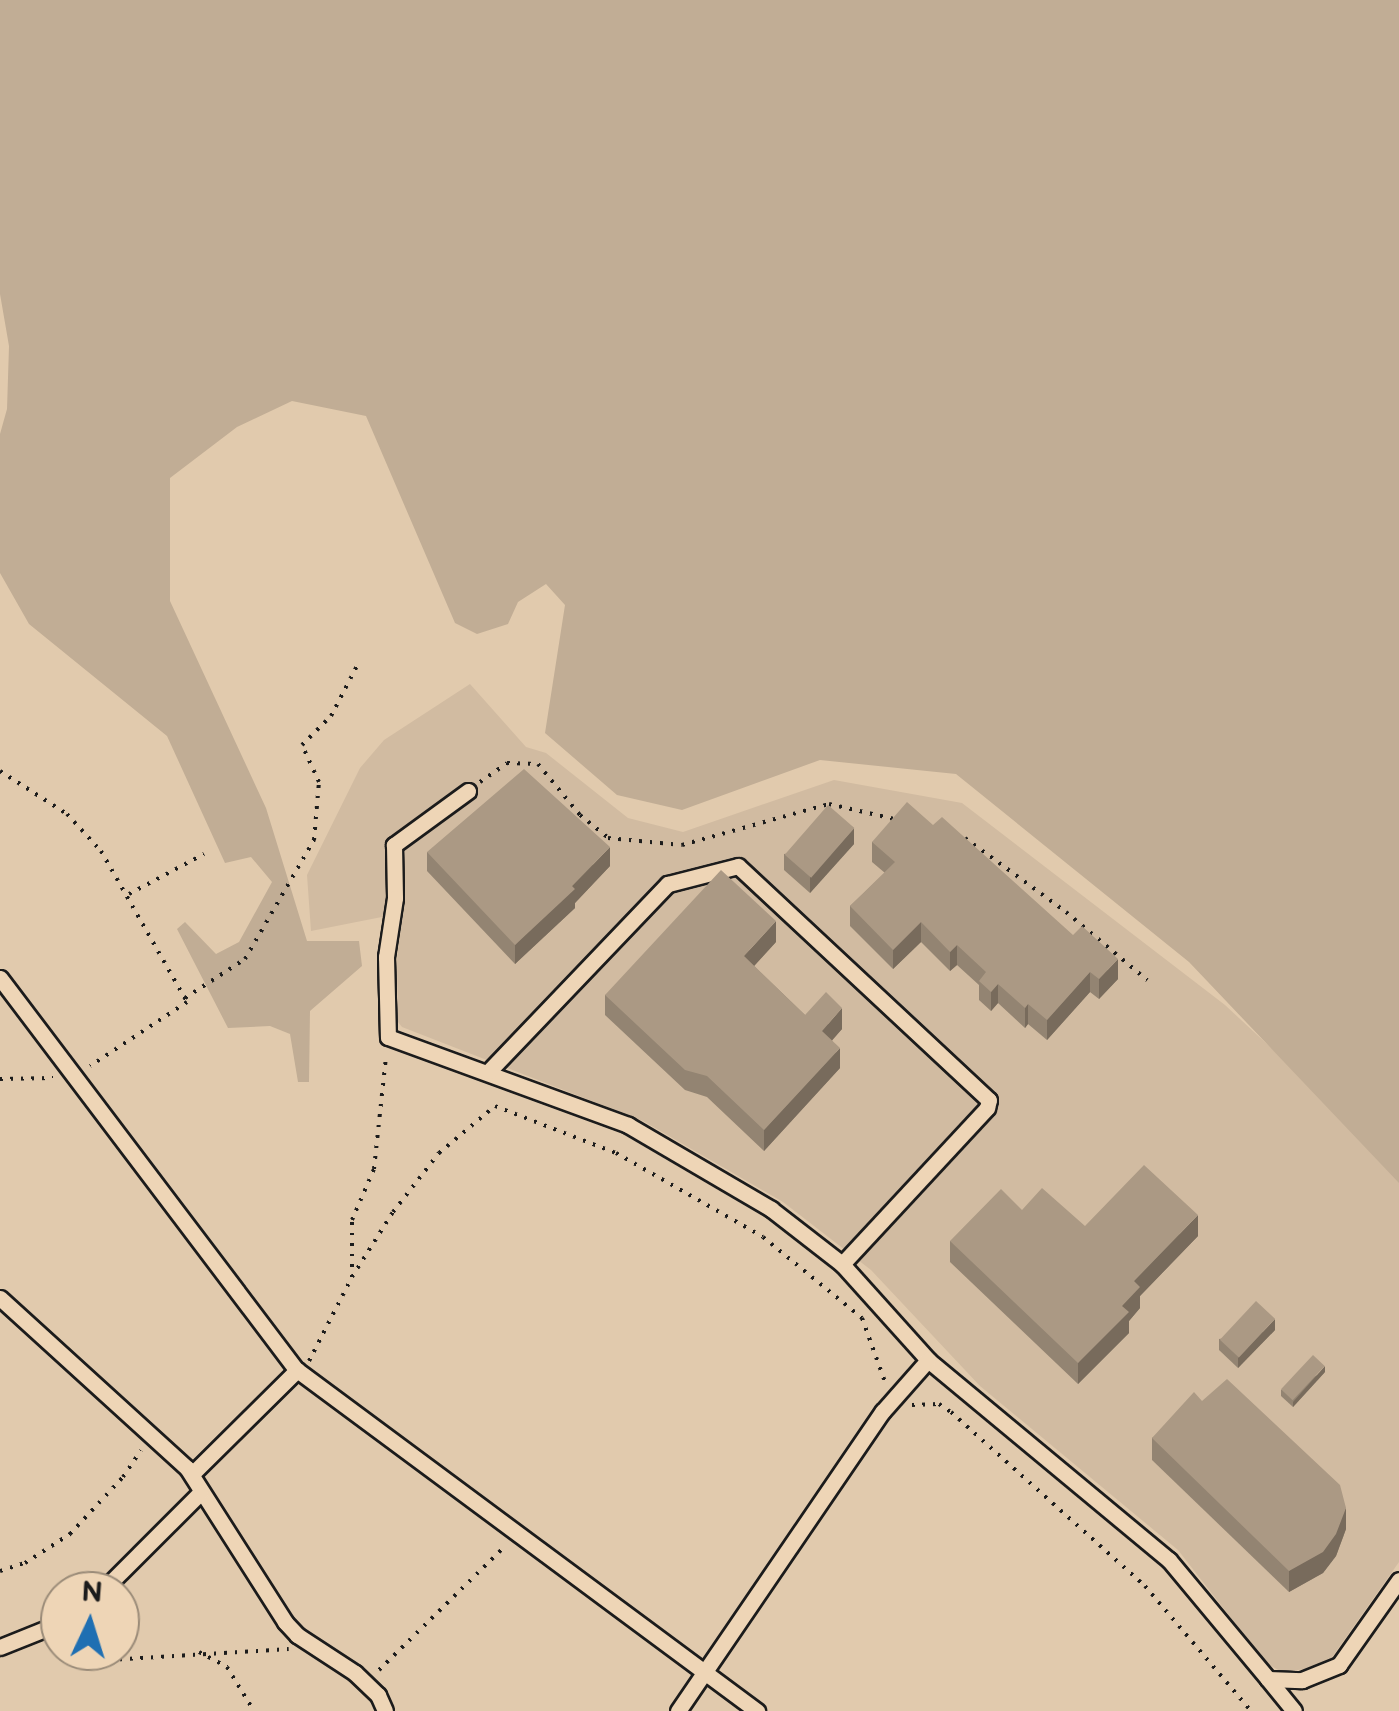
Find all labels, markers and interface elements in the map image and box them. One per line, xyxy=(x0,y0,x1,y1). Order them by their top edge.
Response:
north arrow xyxy=(40,1571,140,1671)
text: N xyxy=(80,1575,104,1610)

